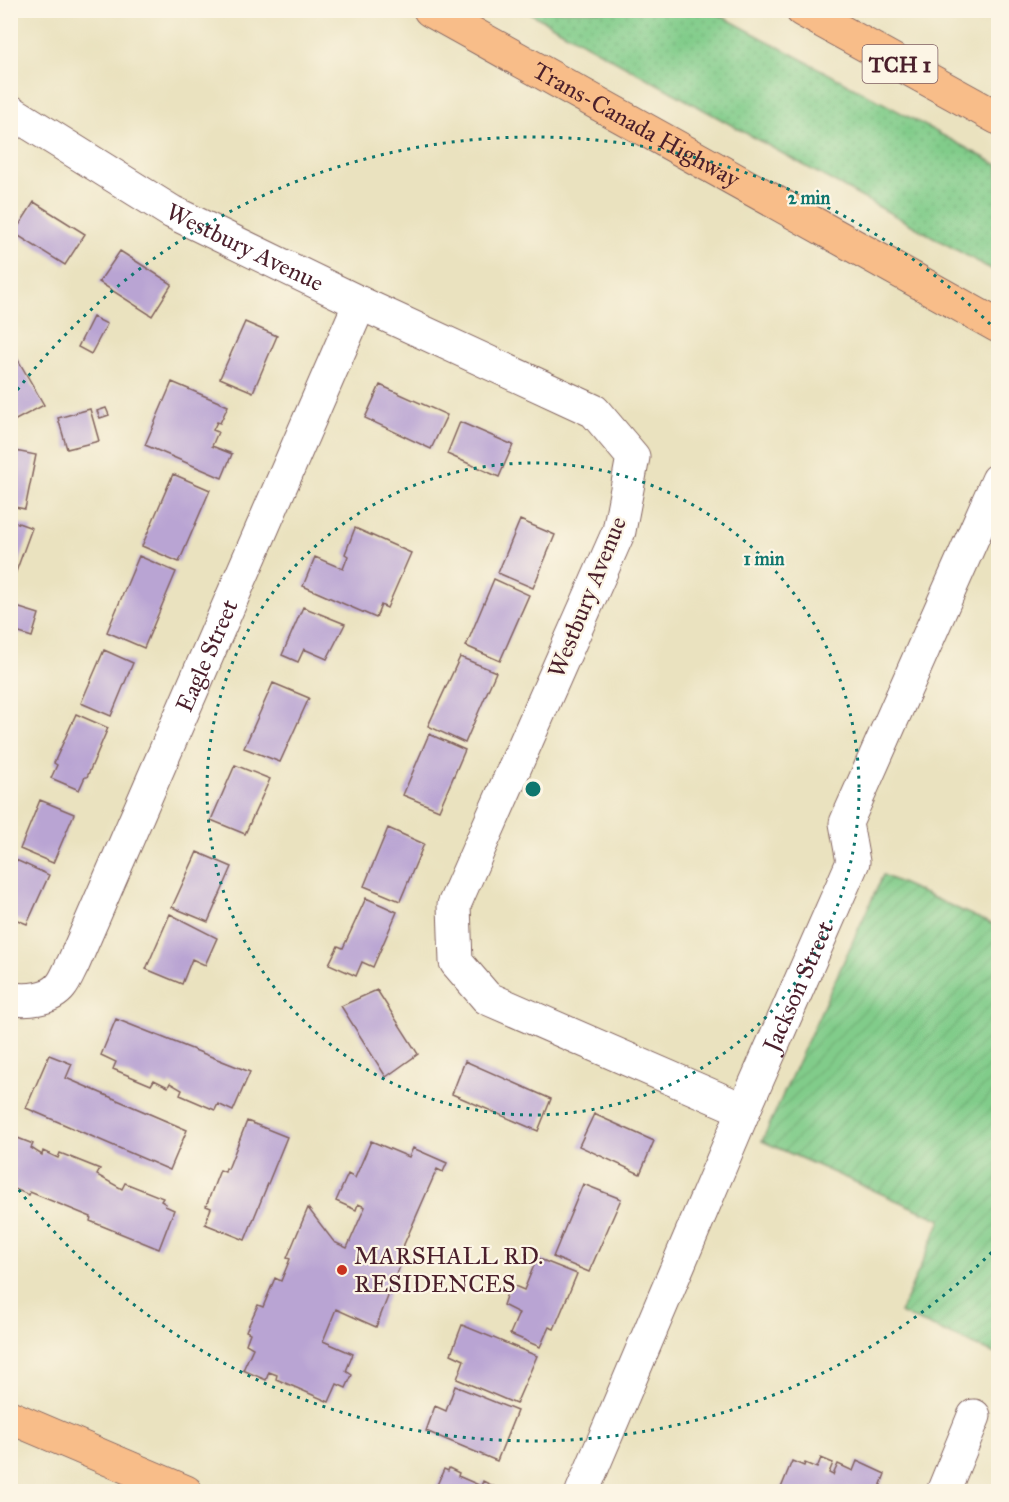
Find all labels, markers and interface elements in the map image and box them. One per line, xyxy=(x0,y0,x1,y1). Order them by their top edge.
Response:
road number: TCH 1 xyxy=(862,45,938,83)
street label: Trans-Canada Highway xyxy=(528,55,746,195)
text: 2 min xyxy=(788,187,831,209)
street label: Westbury Avenue xyxy=(162,197,328,298)
street label: Westbury Avenue xyxy=(541,512,633,682)
text: 1 min xyxy=(744,548,785,570)
street label: Eagle Street xyxy=(169,594,245,717)
centre of rings xyxy=(523,779,543,799)
street label: Jackson Street xyxy=(755,916,840,1059)
place label: MARSHALL RD. RESIDENCES xyxy=(354,1241,543,1299)
marker: MARSHALL RD. RESIDENCES xyxy=(335,1263,349,1277)

